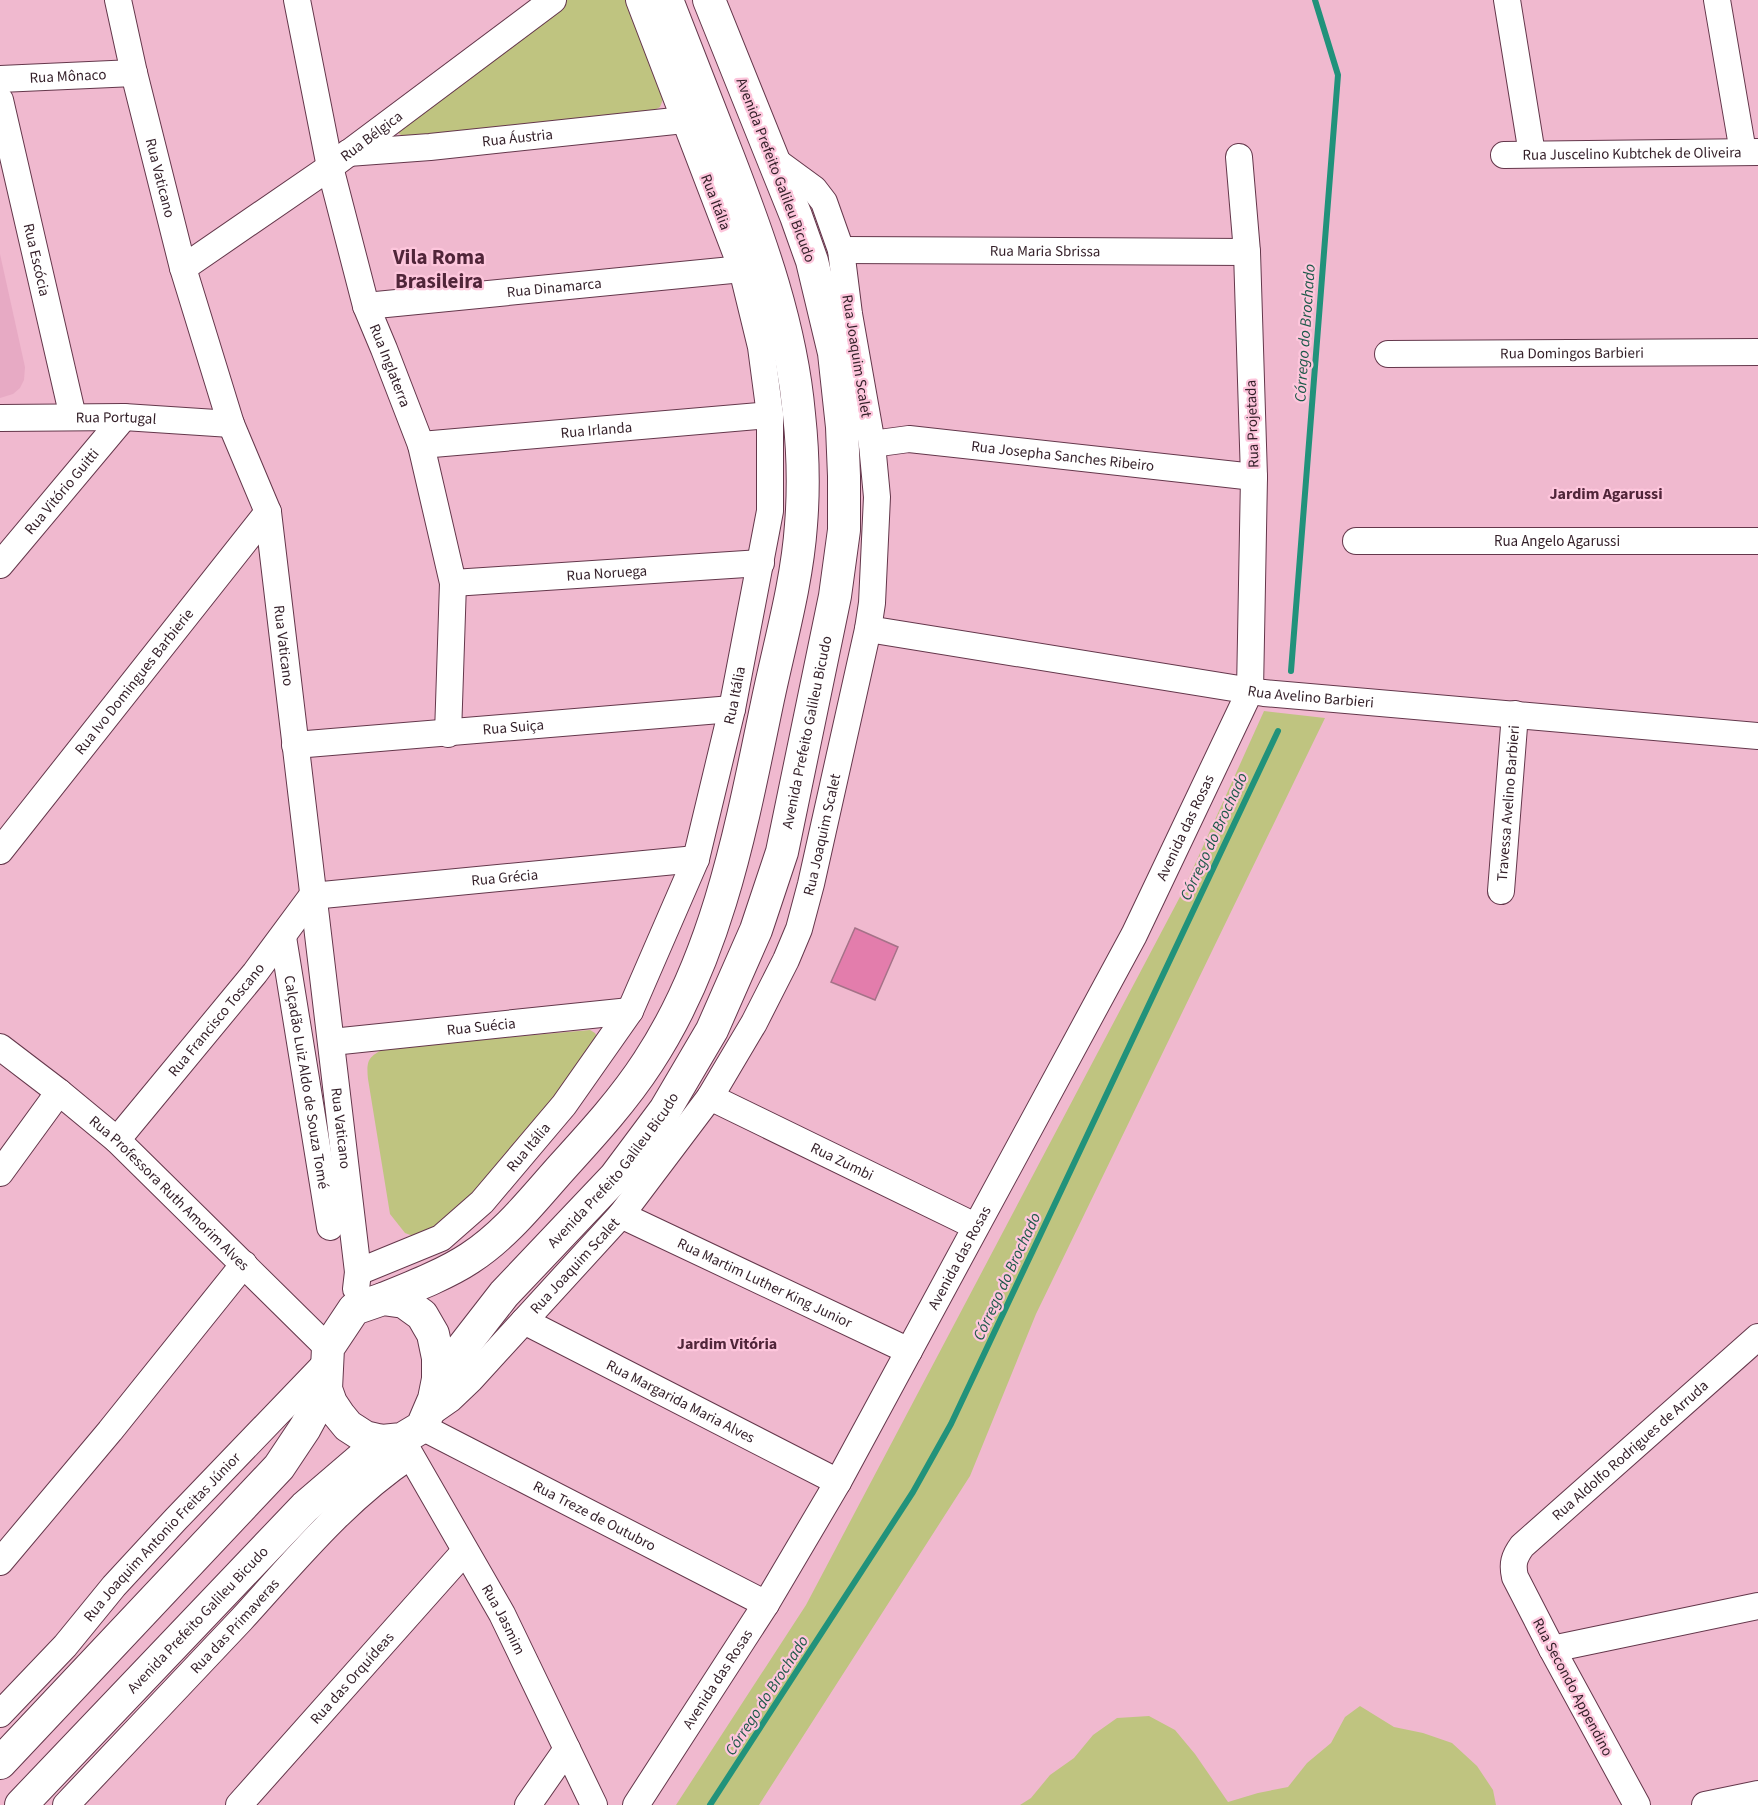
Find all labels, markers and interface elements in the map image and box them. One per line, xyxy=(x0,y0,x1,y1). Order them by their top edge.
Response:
street label: Rua Mônaco xyxy=(29,64,107,89)
street label: Avenida Prefeito Galileu Bicudo xyxy=(731,75,820,266)
street label: Rua Bélgica xyxy=(336,106,407,167)
street label: Rua Áustria xyxy=(481,124,554,152)
street label: Rua Vaticano xyxy=(140,136,180,220)
street label: Rua Juscelino Kubtchek de Oliveira xyxy=(1522,142,1742,166)
street label: Rua Itália xyxy=(695,171,736,233)
street label: Rua Escócia xyxy=(18,221,55,298)
street label: Rua Maria Sbrissa xyxy=(990,241,1100,262)
district label: Vila Roma Brasileira xyxy=(392,242,485,296)
water label: Córrego do Brochado xyxy=(1289,263,1321,403)
street label: Rua Dinamarca xyxy=(506,273,603,303)
street label: Rua Joaquim Scalet xyxy=(836,293,877,419)
street label: Rua Inglaterra xyxy=(364,321,416,410)
street label: Rua Domingos Barbieri xyxy=(1500,343,1644,364)
street label: Rua Projetada xyxy=(1240,380,1265,468)
street label: Rua Portugal xyxy=(76,407,157,430)
street label: Rua Irlanda xyxy=(560,417,633,444)
street label: Rua Josepha Sanches Ribeiro xyxy=(970,436,1155,477)
street label: Rua Vitório Guitti xyxy=(20,444,104,539)
district label: Jardim Agarussi xyxy=(1549,483,1663,505)
street label: Rua Angelo Agarussi xyxy=(1494,531,1620,552)
street label: Rua Noruega xyxy=(566,560,648,587)
street label: Rua Ivo Domingues Barbierie xyxy=(70,604,199,759)
street label: Rua Vaticano xyxy=(268,604,299,687)
street label: Avenida Prefeito Galileu Bicudo xyxy=(777,634,837,831)
street label: Rua Itália xyxy=(719,665,751,727)
street label: Rua Avelino Barbieri xyxy=(1246,681,1375,714)
street label: Rua Suiça xyxy=(482,715,545,741)
street label: Travessa Avelino Barbieri xyxy=(1492,724,1525,882)
water label: Córrego do Brochado xyxy=(1175,769,1253,904)
street label: Avenida das Rosas xyxy=(1151,771,1220,884)
street label: Rua Joaquim Scalet xyxy=(798,772,846,898)
street label: Rua Grécia xyxy=(470,864,539,892)
street label: Rua Francisco Toscano xyxy=(164,959,270,1081)
street label: Calçadão Luiz Aldo de Souza Tomé xyxy=(278,974,334,1190)
street label: Rua Suécia xyxy=(446,1013,517,1041)
street label: Rua Vaticano xyxy=(325,1087,356,1170)
street label: Avenida Prefeito Galileu Bicudo xyxy=(543,1089,684,1253)
street label: Rua Professora Ruth Amorim Alves xyxy=(84,1111,254,1276)
street label: Rua Itália xyxy=(502,1118,556,1177)
street label: Rua Zumbi xyxy=(807,1138,877,1186)
street label: Avenida das Rosas xyxy=(923,1202,996,1314)
water label: Córrego do Brochado xyxy=(968,1209,1046,1344)
street label: Rua Joaquim Scalet xyxy=(525,1213,625,1319)
street label: Rua Martim Luther King Junior xyxy=(674,1233,856,1334)
district label: Jardim Vitória xyxy=(677,1333,777,1355)
street label: Rua Margarida Maria Alves xyxy=(603,1355,758,1449)
street label: Rua Aldolfo Rodrigues de Arruda xyxy=(1548,1376,1713,1526)
street label: Rua Joaquim Antonio Freitas Júnior xyxy=(79,1447,246,1627)
street label: Rua Treze de Outubro xyxy=(529,1476,659,1557)
street label: Avenida Prefeito Galileu Bicudo xyxy=(123,1542,273,1698)
street label: Rua das Primaveras xyxy=(186,1574,285,1679)
street label: Rua Jasmim xyxy=(476,1580,530,1658)
street label: Rua Secondo Appendino xyxy=(1527,1614,1618,1760)
street label: Avenida das Rosas xyxy=(678,1625,758,1733)
street label: Rua das Orquídeas xyxy=(306,1628,399,1729)
water label: Córrego do Brochado xyxy=(720,1631,814,1760)

